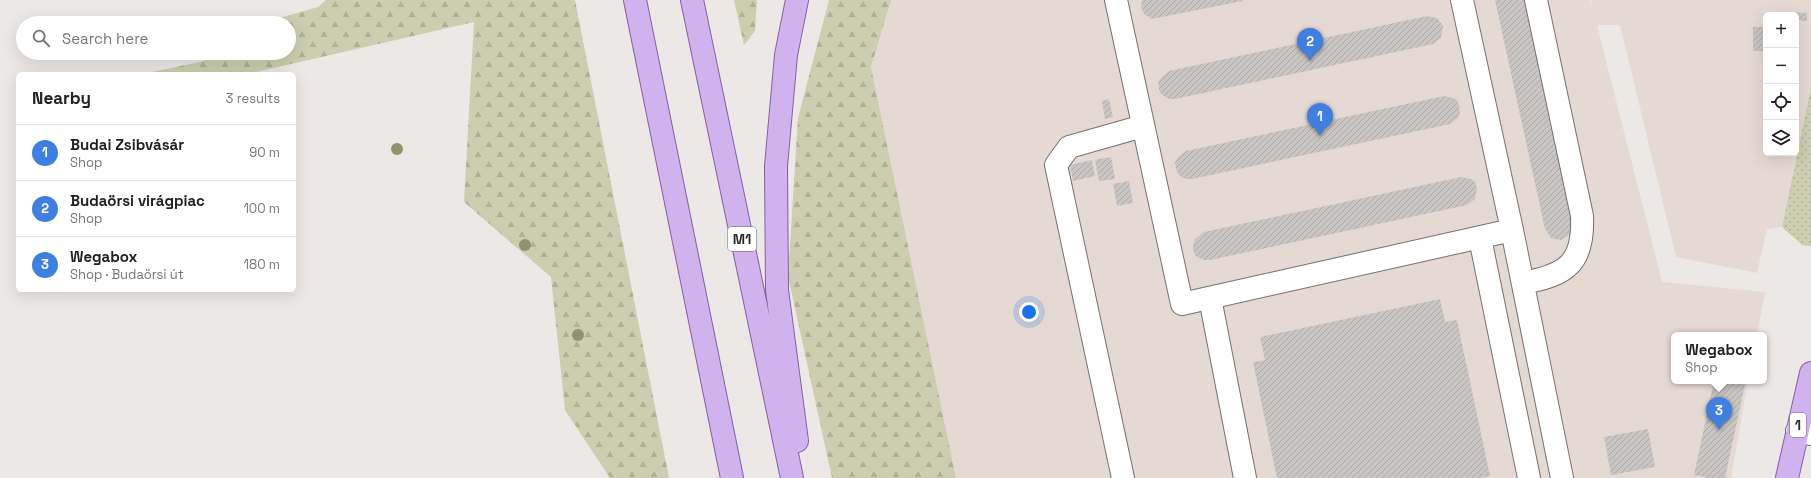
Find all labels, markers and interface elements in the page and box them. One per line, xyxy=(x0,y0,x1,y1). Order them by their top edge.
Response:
map controls xyxy=(1763,12,1799,156)
button: + xyxy=(1763,12,1799,48)
search box xyxy=(16,16,296,60)
icon: search xyxy=(30,27,52,49)
pin: 2 xyxy=(1297,28,1323,61)
text: Search here xyxy=(62,29,148,48)
button: − xyxy=(1763,48,1799,84)
button: locate xyxy=(1763,84,1799,120)
text: Nearby xyxy=(32,87,91,109)
text: 3 results xyxy=(226,90,280,107)
pin: 1 xyxy=(1307,103,1333,136)
button: layers xyxy=(1763,120,1799,156)
text: Budai Zsibvásár xyxy=(70,135,184,154)
text: 1 xyxy=(42,144,48,161)
text: 90 m xyxy=(249,144,280,161)
text: Shop xyxy=(70,154,102,171)
text: Budaörsi virágpiac xyxy=(70,191,205,210)
text: 2 xyxy=(41,200,49,217)
text: 100 m xyxy=(243,200,280,217)
text: Shop xyxy=(70,210,102,227)
road number: M1 xyxy=(728,227,756,251)
text: Wegabox xyxy=(70,247,137,266)
text: 3 xyxy=(41,256,49,273)
text: 180 m xyxy=(244,256,280,273)
text: Shop · Budaörsi út xyxy=(70,266,184,283)
your location xyxy=(1019,302,1039,322)
popup xyxy=(1671,332,1767,384)
text: Wegabox xyxy=(1685,340,1753,359)
text: Shop xyxy=(1685,359,1718,376)
pin: 3 xyxy=(1706,397,1732,430)
road number: 1 xyxy=(1790,413,1806,437)

